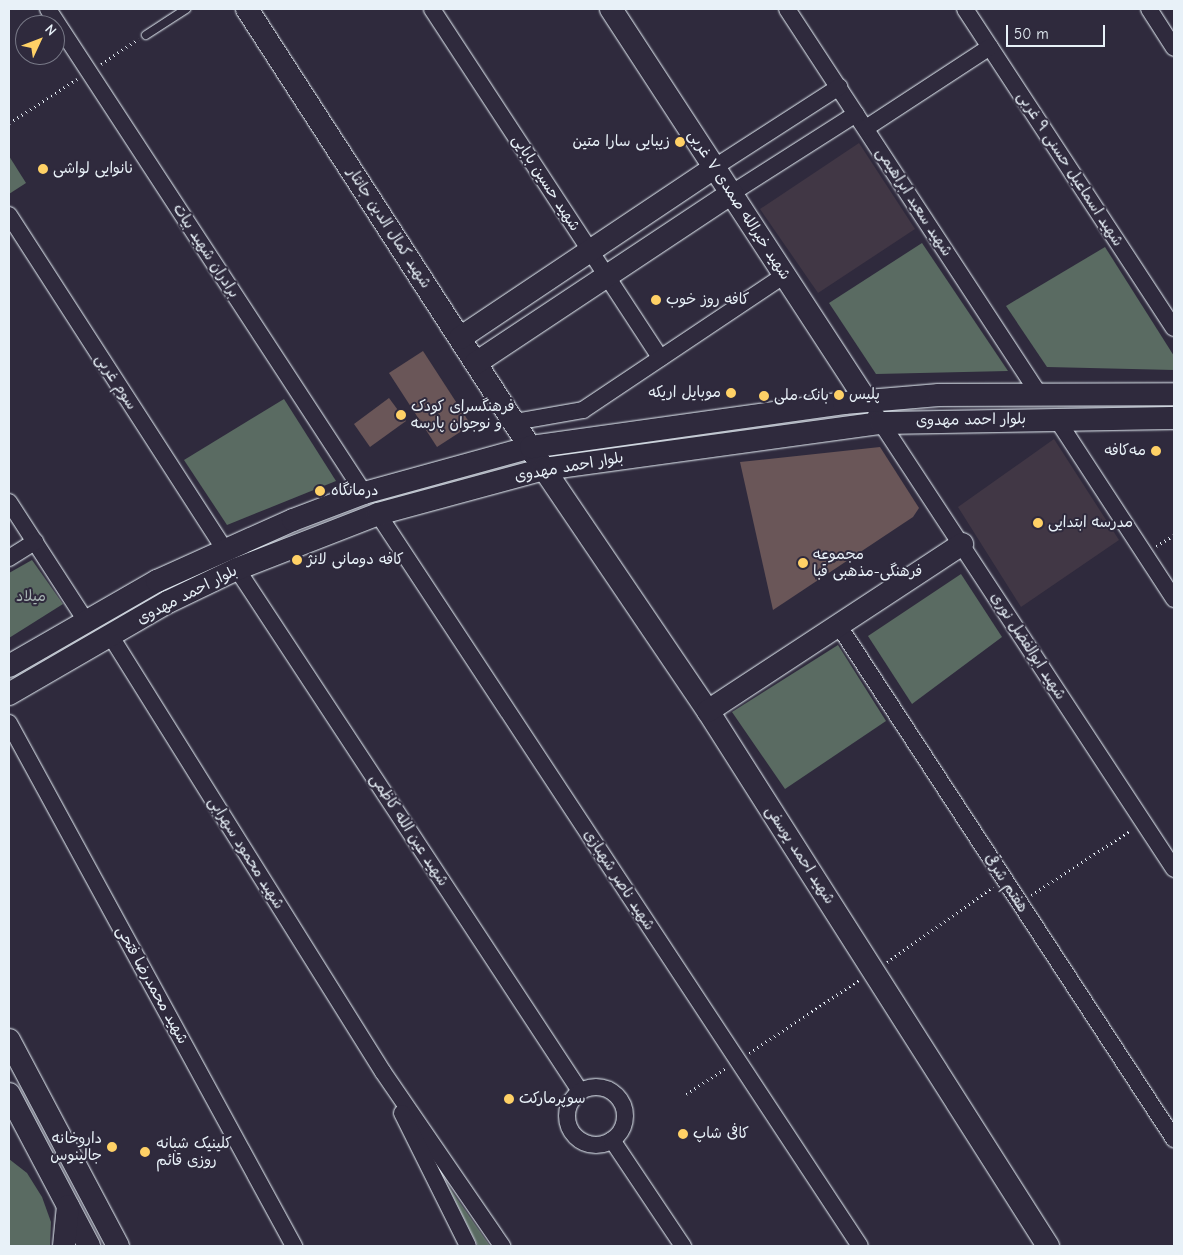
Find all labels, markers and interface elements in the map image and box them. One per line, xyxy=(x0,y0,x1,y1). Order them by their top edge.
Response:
north arrow xyxy=(15,15,65,65)
scale bar xyxy=(1008,15,1107,47)
text: N xyxy=(41,21,60,39)
text: 50 m xyxy=(1014,25,1049,43)
street label: شهید اسماعیل حسنی ۹ غربی xyxy=(1013,88,1127,250)
street label: شهید خیرالله صمدی ۷ غربی xyxy=(684,127,794,283)
street label: شهید حسین بابایی xyxy=(508,131,584,235)
place label: زیبایی سارا متین xyxy=(572,133,670,151)
marker: زیبایی سارا متین xyxy=(674,136,686,148)
street label: شهید سعید ابراهیمی xyxy=(872,144,956,260)
place label: نانوایی لواشی xyxy=(53,160,134,178)
marker: نانوایی لواشی xyxy=(37,163,49,175)
street label: شهید کمال الدین جانثار xyxy=(343,164,435,292)
street label: برادران شهید بیات xyxy=(169,201,243,301)
place label: کافه روز خوب xyxy=(666,291,749,309)
marker: کافه روز خوب xyxy=(650,294,662,306)
street label: سوم غربی xyxy=(91,351,141,413)
place label: موبایل اریکه xyxy=(648,384,721,402)
place label: پلیس xyxy=(849,386,880,404)
marker: موبایل اریکه xyxy=(725,387,737,399)
place label: بانک ملی xyxy=(774,387,829,405)
marker: پلیس xyxy=(833,389,845,401)
marker: بانک ملی xyxy=(758,390,770,402)
place label: فرهنگسرای کودک و نوجوان پارسه xyxy=(411,397,514,432)
marker: فرهنگسرای کودک و نوجوان پارسه xyxy=(395,409,407,421)
street label: بلوار احمد مهدوی xyxy=(916,410,1026,430)
place label: مه‌کافه xyxy=(1105,442,1146,460)
marker: مه‌کافه xyxy=(1150,445,1162,457)
street label: بلوار احمد مهدوی xyxy=(513,449,625,485)
place label: درمانگاه xyxy=(331,482,379,500)
marker: درمانگاه xyxy=(313,484,327,498)
place label: مدرسه ابتدایی xyxy=(1048,514,1133,532)
marker: مدرسه ابتدایی xyxy=(1032,517,1044,529)
place label: مجموعه فرهنگی-مذهبی قبا xyxy=(813,545,922,580)
place label: کافه دومانی لانژ xyxy=(307,551,404,569)
marker: کافه دومانی لانژ xyxy=(291,554,303,566)
marker: مجموعه فرهنگی-مذهبی قبا xyxy=(797,557,809,569)
street label: بلوار احمد مهدوی xyxy=(134,562,240,628)
park label: میلاد xyxy=(16,588,46,606)
street label: شهید ابوالفضل نوری xyxy=(987,589,1069,703)
street label: شهید عین الله کاظمی xyxy=(366,770,452,890)
street label: شهید محمود سهرابی xyxy=(204,794,288,912)
street label: شهید احمد یوسفی xyxy=(762,802,838,908)
street label: شهید ناصر شهبازی xyxy=(580,826,658,934)
street label: هفتم شرقی xyxy=(980,850,1032,916)
street label: شهید محمدرضا فتحی xyxy=(112,923,192,1047)
place label: سوپرمارکت xyxy=(519,1090,586,1108)
marker: سوپرمارکت xyxy=(503,1093,515,1105)
place label: کافی شاپ xyxy=(693,1125,749,1143)
marker: کافی شاپ xyxy=(677,1128,689,1140)
place label: داروخانه جالینوس xyxy=(50,1129,102,1164)
place label: کلینیک شبانه روزى قائم xyxy=(156,1134,232,1169)
marker: داروخانه جالینوس xyxy=(106,1141,118,1153)
marker: کلینیک شبانه روزى قائم xyxy=(138,1145,152,1159)

